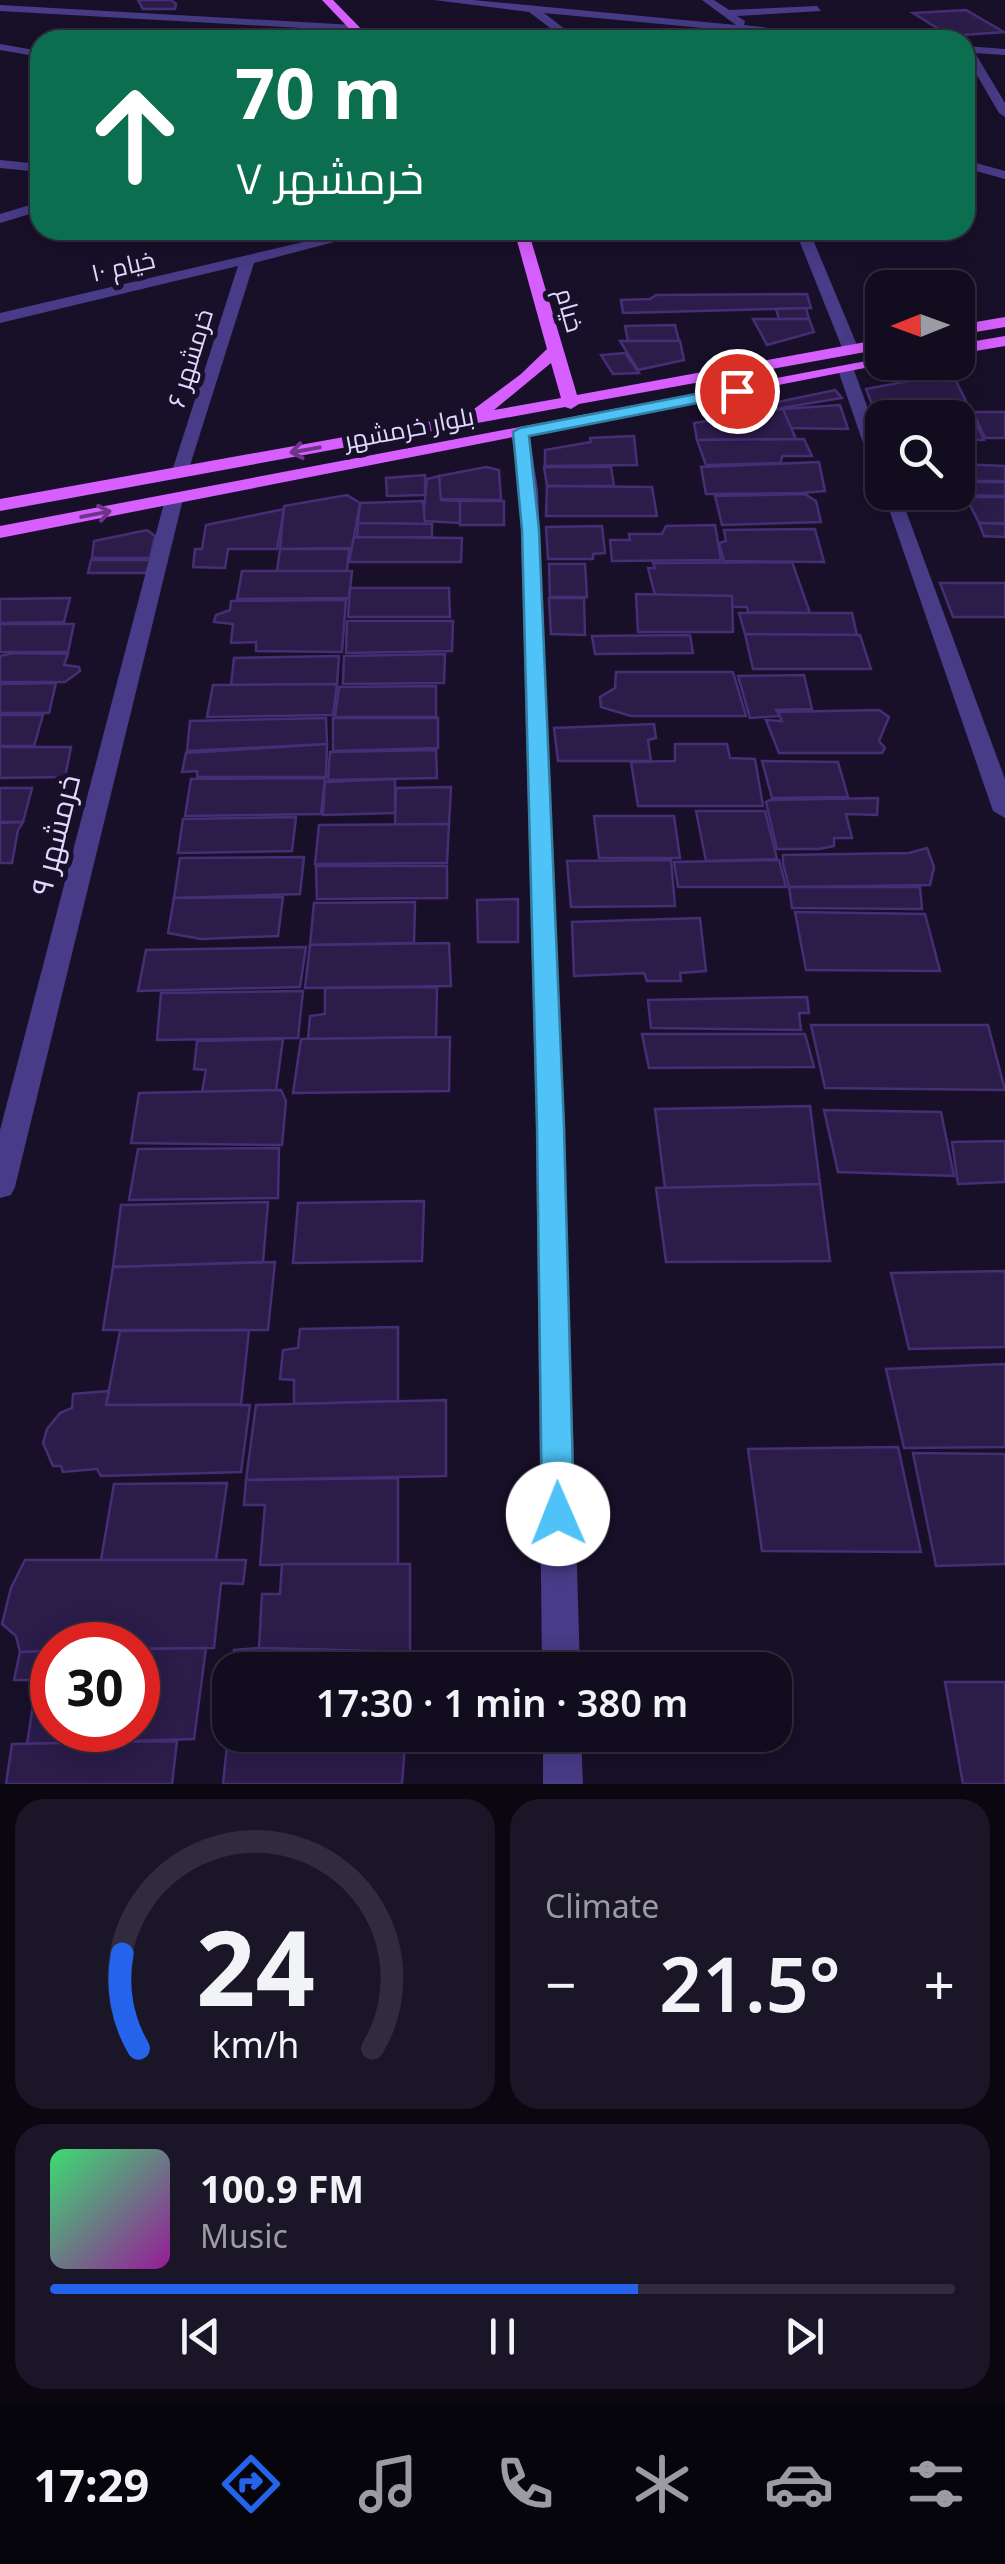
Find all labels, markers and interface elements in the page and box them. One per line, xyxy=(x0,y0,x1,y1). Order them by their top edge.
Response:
text: 70 m xyxy=(235,44,402,140)
icon: ahead xyxy=(70,70,200,200)
text: خرمشهر ۷ xyxy=(235,146,424,207)
street label: خیام ۱۰ xyxy=(87,241,159,291)
north arrow xyxy=(865,270,975,380)
map controls xyxy=(865,270,975,510)
street label: خیام xyxy=(547,284,593,336)
street label: خرمشهر ۶ xyxy=(158,304,220,411)
pin xyxy=(695,349,780,434)
icon: arrive xyxy=(710,364,765,419)
street label: بلوار خرمشهر xyxy=(339,398,477,457)
button: search xyxy=(865,400,975,510)
one-way arrow xyxy=(289,441,321,460)
one-way arrow xyxy=(79,503,111,522)
street label: خرمشهر ۹ xyxy=(20,770,89,899)
position arrow xyxy=(506,1462,610,1566)
speed limit sign: 30 xyxy=(30,1622,160,1752)
text: 17:30 · 1 min · 380 m xyxy=(316,1676,688,1728)
text: Climate xyxy=(545,1884,659,1927)
text: 24 xyxy=(196,1895,314,2036)
text: 21.5° xyxy=(659,1932,841,2034)
text: − xyxy=(545,1946,576,2021)
text: + xyxy=(924,1946,955,2021)
text: km/h xyxy=(211,2020,299,2068)
text: 100.9 FM xyxy=(200,2162,364,2214)
text: Music xyxy=(200,2214,288,2257)
icon: previous xyxy=(173,2309,228,2364)
icon: pause xyxy=(475,2309,530,2364)
icon: next xyxy=(777,2309,832,2364)
icon: directions xyxy=(216,2449,286,2519)
icon: music xyxy=(353,2449,423,2519)
icon: phone xyxy=(490,2449,560,2519)
icon: climate xyxy=(627,2449,697,2519)
icon: car xyxy=(764,2449,834,2519)
icon: filters xyxy=(901,2449,971,2519)
text: 17:29 xyxy=(34,2454,149,2515)

